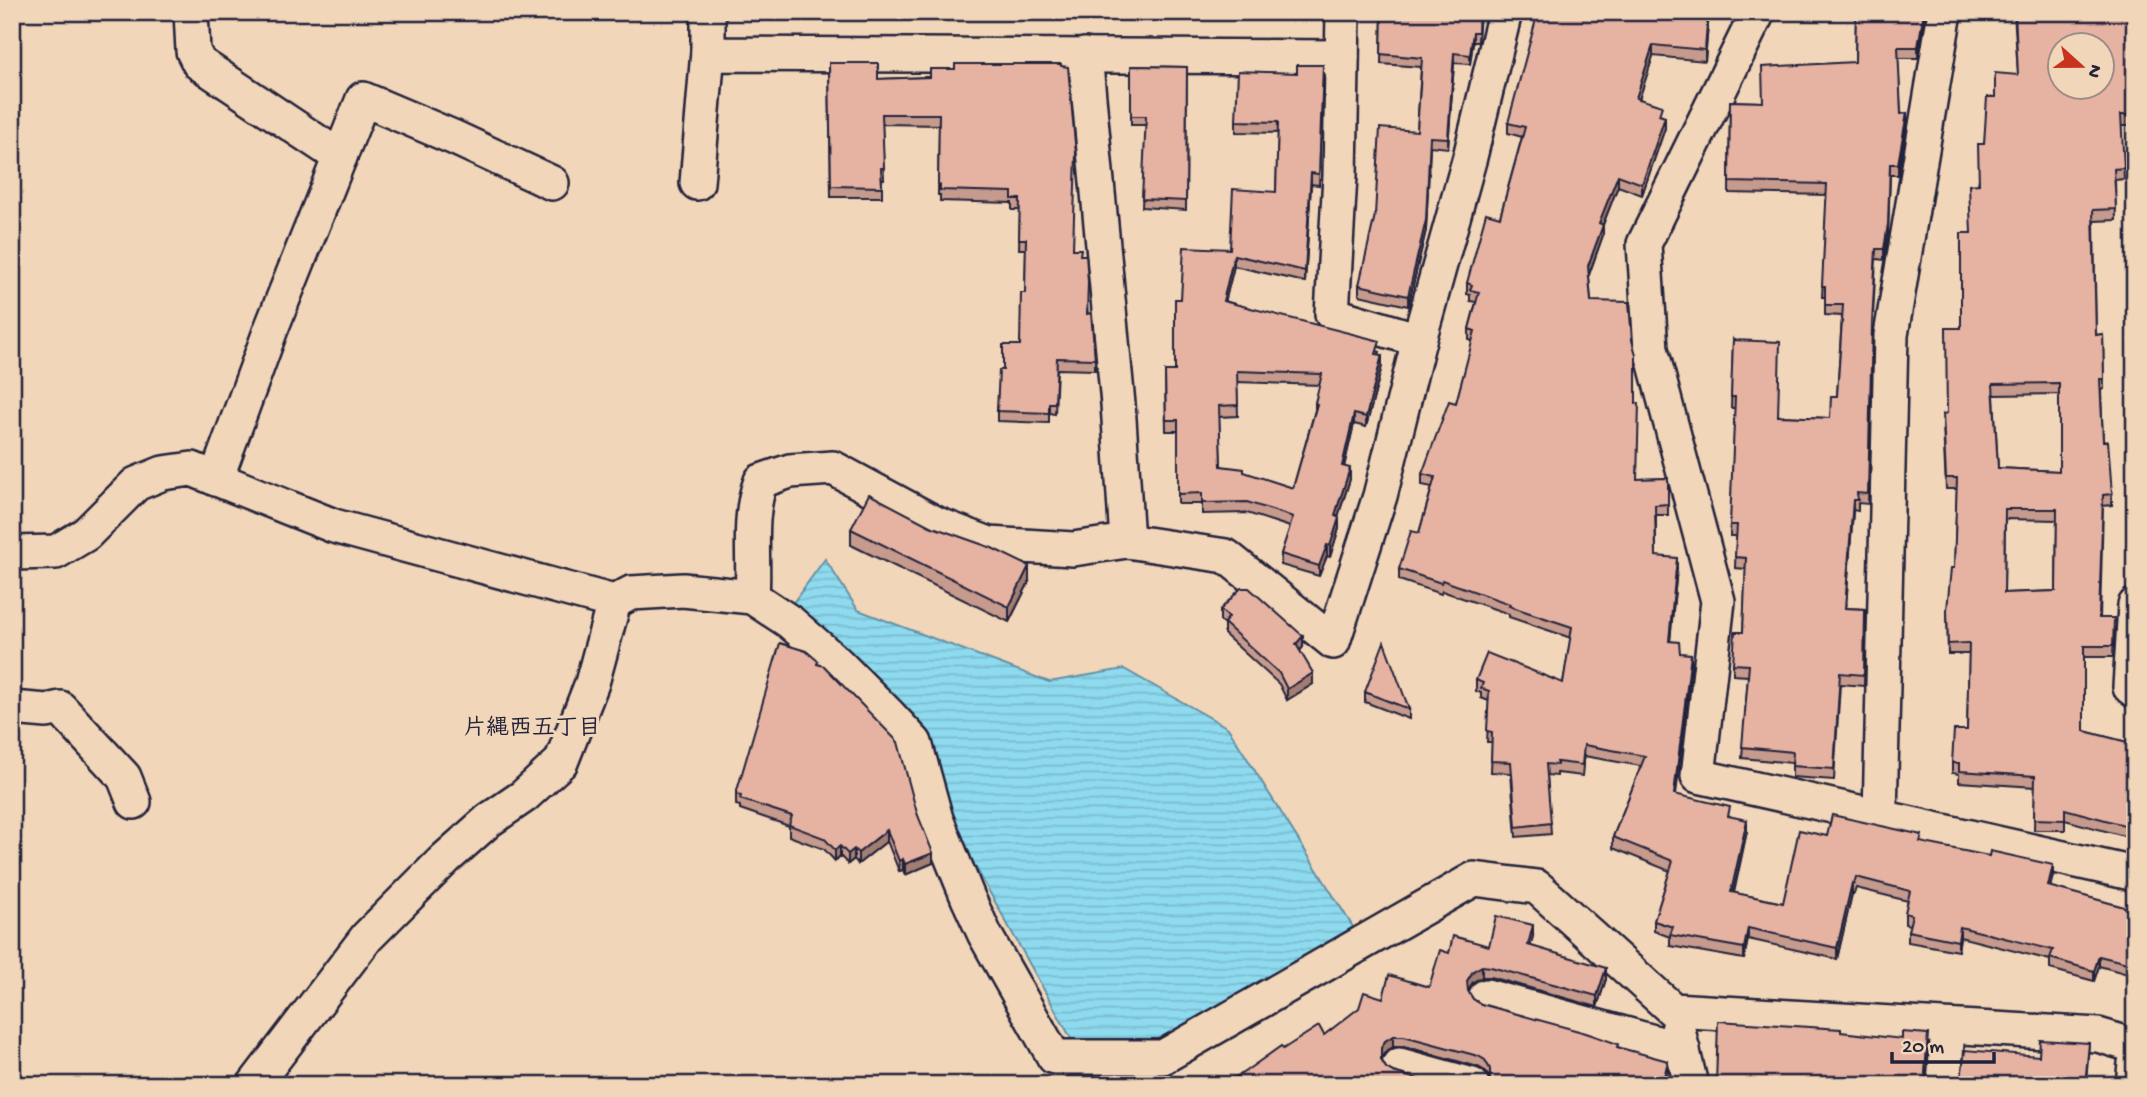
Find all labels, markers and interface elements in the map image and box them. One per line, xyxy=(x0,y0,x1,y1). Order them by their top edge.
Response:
north arrow xyxy=(2046,32,2116,102)
text: N xyxy=(2081,61,2107,81)
district label: 片縄西五丁目 xyxy=(463,715,601,743)
scale bar xyxy=(1892,1020,1993,1064)
text: 20 m xyxy=(1902,1036,1944,1061)

